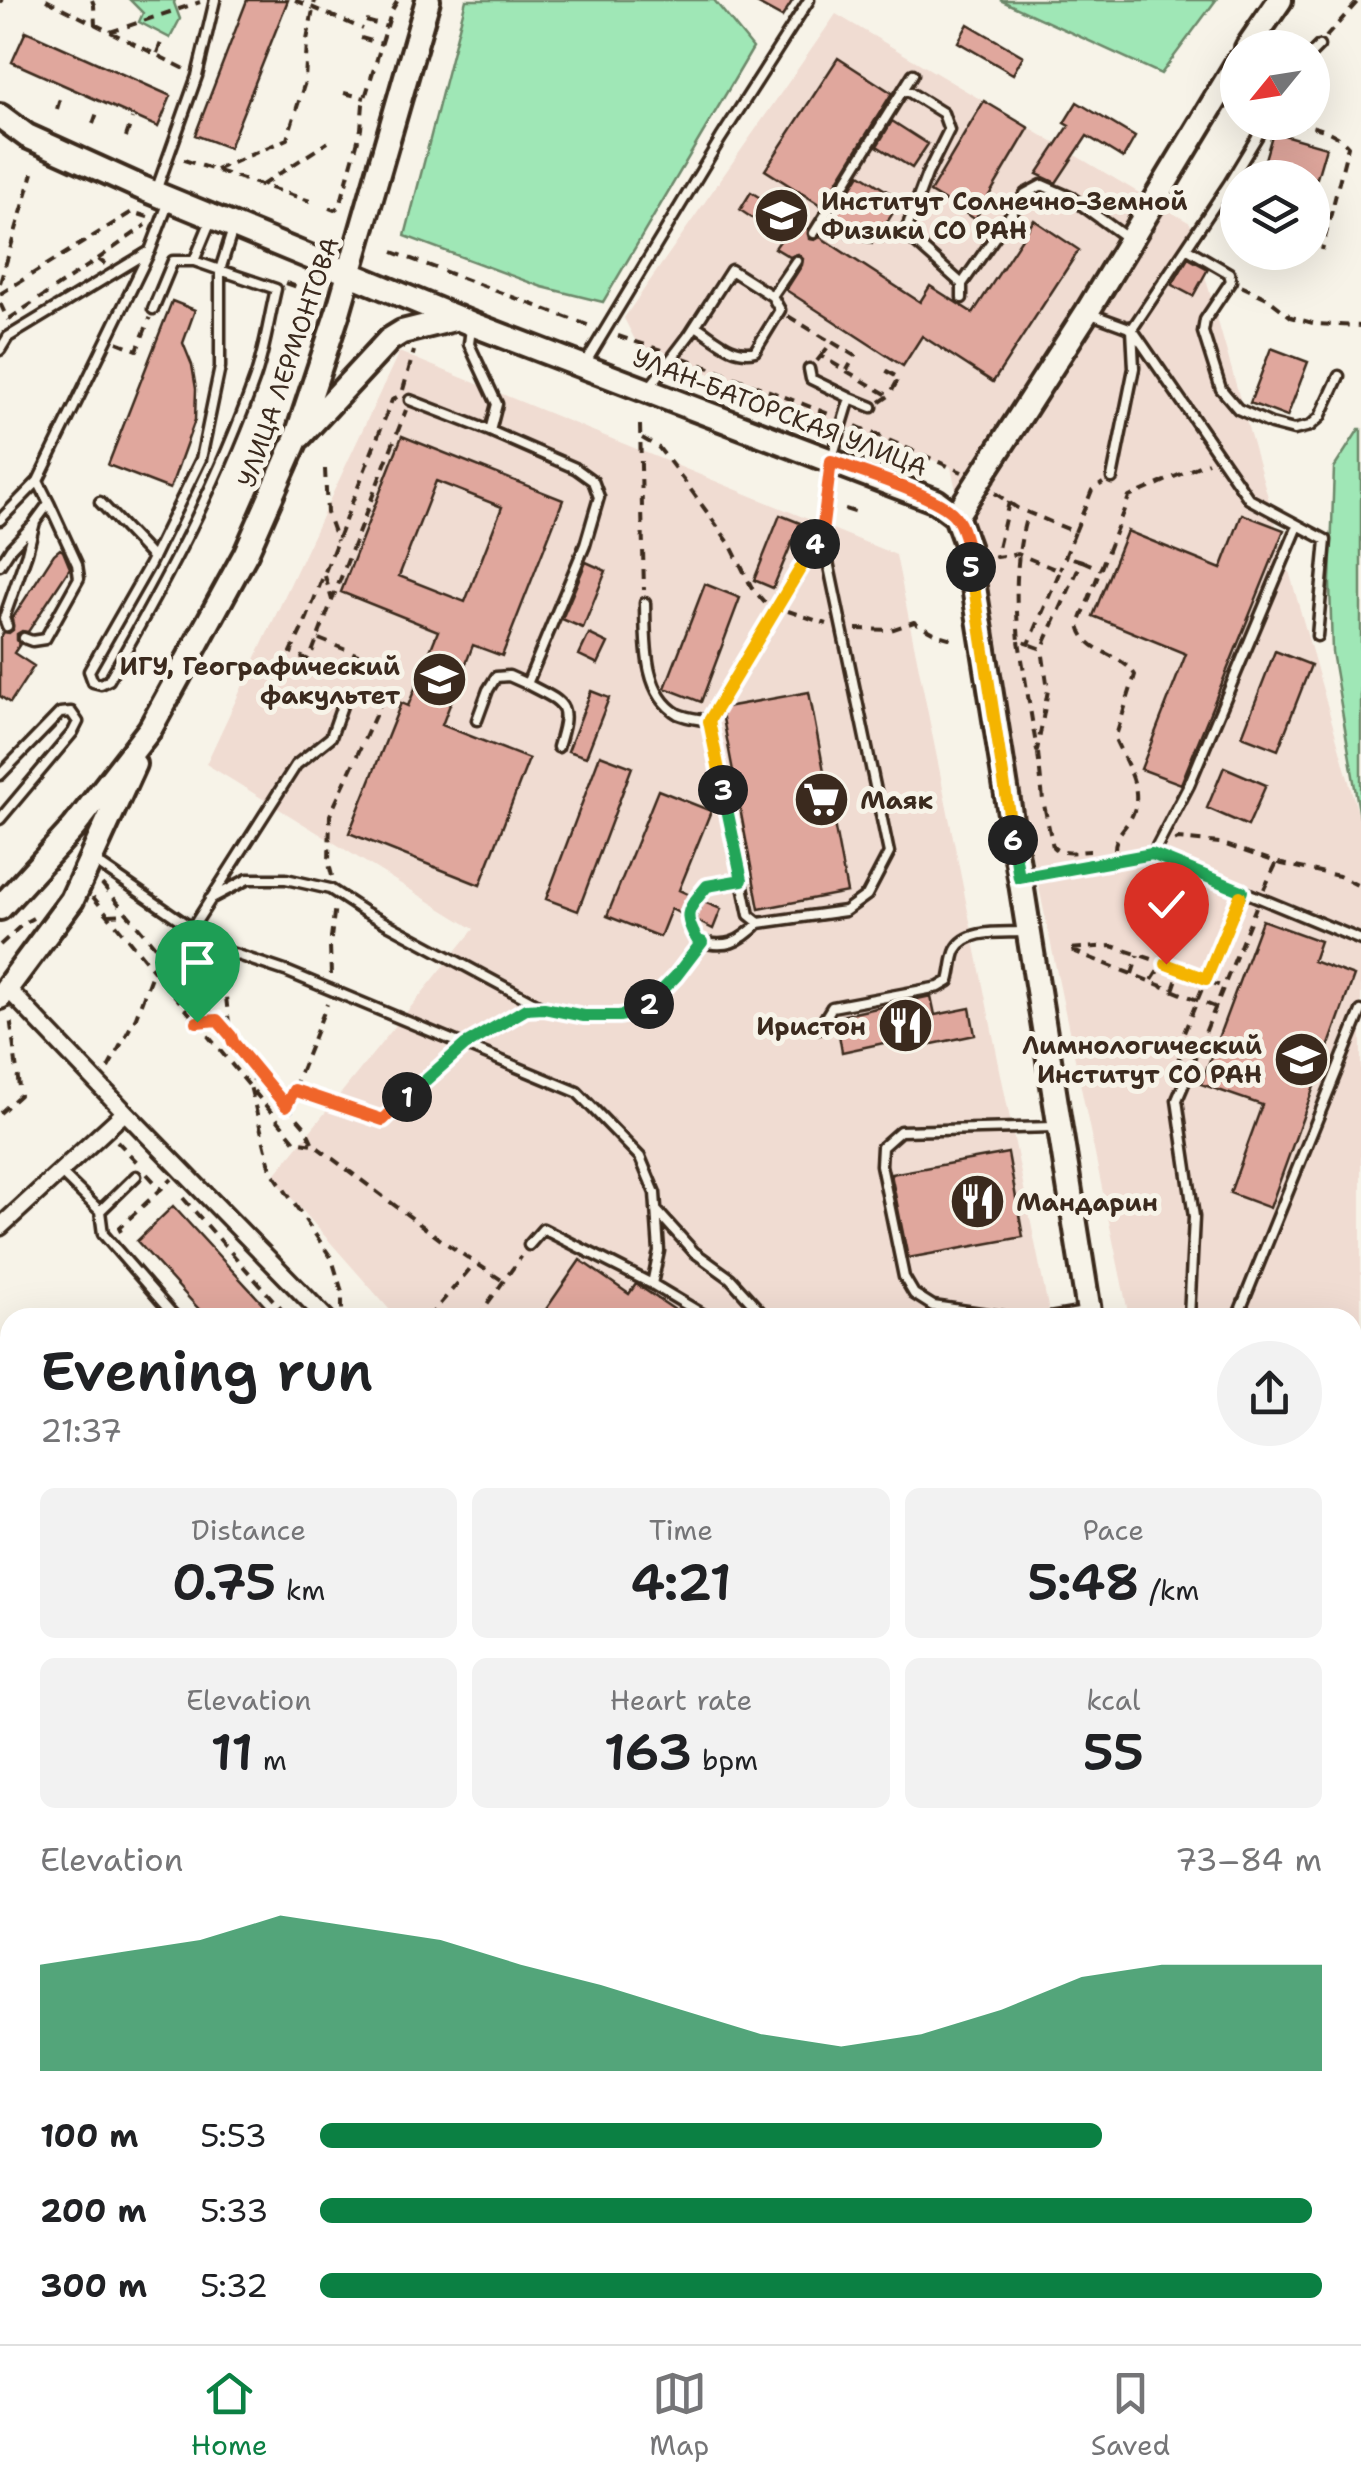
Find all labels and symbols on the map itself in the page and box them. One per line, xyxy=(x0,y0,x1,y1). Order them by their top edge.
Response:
north arrow xyxy=(1220,30,1330,140)
place label: Институт Солнечно-Земной Физики СО РАН xyxy=(821,184,1188,247)
school or university icon: Институт Солнечно-Земной Физики СО РАН xyxy=(752,185,812,245)
street label: УЛИЦА ЛЕРМОНТОВА xyxy=(229,232,347,492)
street label: УЛАН-БАТОРСКАЯ УЛИЦА xyxy=(628,340,932,484)
pin: 4 xyxy=(790,519,840,569)
pin: 5 xyxy=(946,542,996,592)
place label: ИГУ, Географический факультет xyxy=(120,649,400,712)
school or university icon: ИГУ, Географический факультет xyxy=(409,650,469,710)
pin: 3 xyxy=(698,765,748,815)
supermarket icon: Маяк xyxy=(791,770,851,830)
place label: Маяк xyxy=(860,783,933,817)
pin: 6 xyxy=(988,815,1038,865)
pin xyxy=(1124,862,1209,965)
pin xyxy=(155,920,240,1023)
pin: 2 xyxy=(624,979,674,1029)
restaurant icon: Иристон xyxy=(875,996,935,1056)
place label: Иристон xyxy=(756,1009,866,1043)
place label: Лимнологический Институт СО РАН xyxy=(1022,1028,1262,1091)
school or university icon: Лимнологический Институт СО РАН xyxy=(1271,1029,1331,1089)
pin: 1 xyxy=(382,1072,432,1122)
restaurant icon: Мандарин xyxy=(947,1172,1007,1232)
place label: Мандарин xyxy=(1016,1185,1158,1219)

